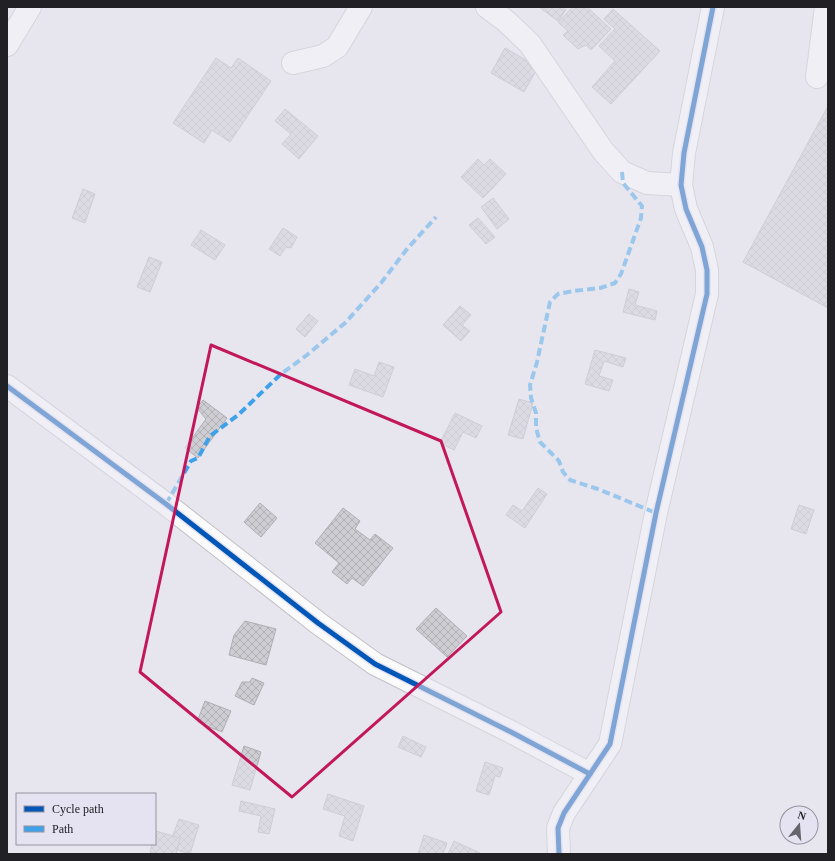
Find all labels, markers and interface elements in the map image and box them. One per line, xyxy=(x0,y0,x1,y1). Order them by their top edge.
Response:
legend xyxy=(16,793,156,845)
text: Cycle path xyxy=(52,802,104,816)
north arrow xyxy=(779,805,819,845)
text: N xyxy=(796,809,808,822)
text: Path xyxy=(52,822,73,836)

